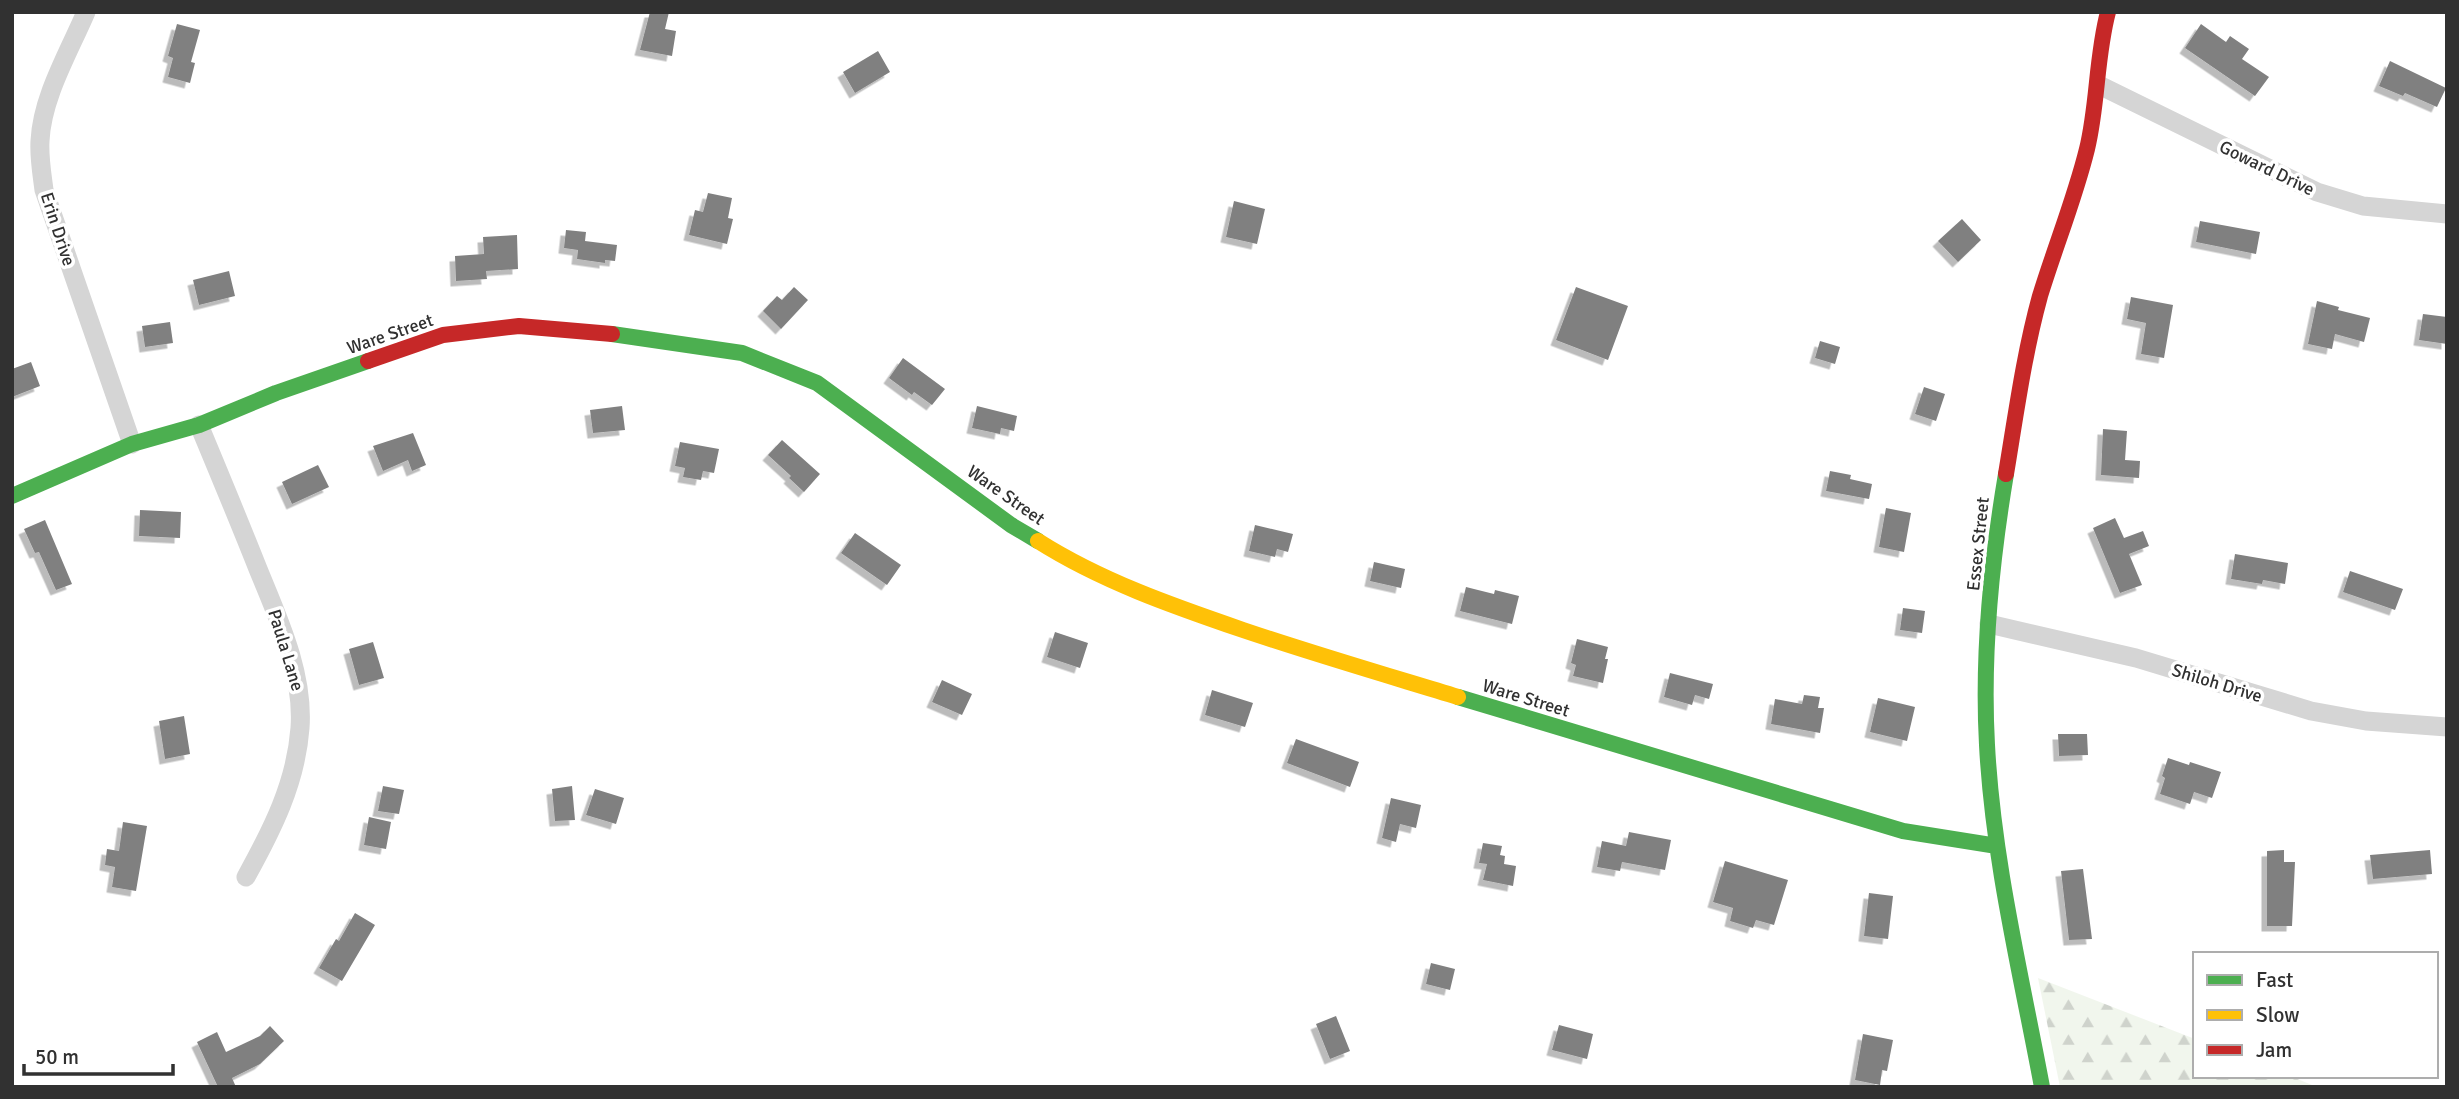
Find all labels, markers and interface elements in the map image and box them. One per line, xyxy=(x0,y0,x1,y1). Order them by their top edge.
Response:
street label: Goward Drive xyxy=(2216,136,2318,200)
street label: Erin Drive xyxy=(36,189,80,269)
street label: Ware Street xyxy=(344,309,436,359)
street label: Ware Street xyxy=(963,460,1049,530)
street label: Essex Street xyxy=(1962,496,1994,592)
street label: Paula Lane xyxy=(263,606,309,694)
street label: Shiloh Drive xyxy=(2169,659,2265,707)
street label: Ware Street xyxy=(1480,674,1572,722)
legend xyxy=(2193,952,2438,1078)
text: Fast xyxy=(2256,967,2293,993)
text: Slow xyxy=(2256,1002,2300,1028)
scale bar xyxy=(24,1032,173,1076)
text: Jam xyxy=(2256,1037,2292,1063)
text: 50 m xyxy=(35,1044,79,1070)

